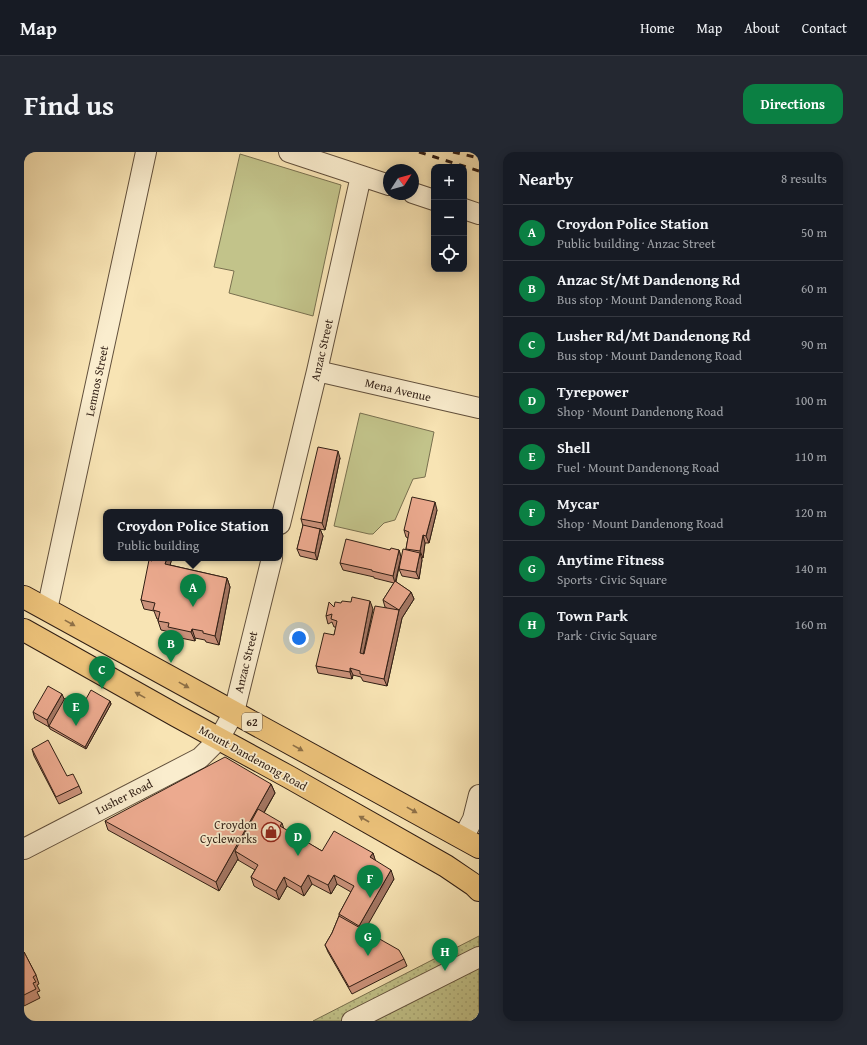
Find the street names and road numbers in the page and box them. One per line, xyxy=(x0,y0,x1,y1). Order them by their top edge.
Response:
street label: Anzac Street xyxy=(306,316,337,383)
street label: Lemnos Street xyxy=(81,343,112,418)
street label: Mena Avenue xyxy=(363,374,433,405)
street label: Anzac Street xyxy=(230,628,262,695)
road number: 62 xyxy=(242,713,262,731)
street label: Mount Dandenong Road xyxy=(196,721,311,795)
street label: Lusher Road xyxy=(92,775,156,818)

